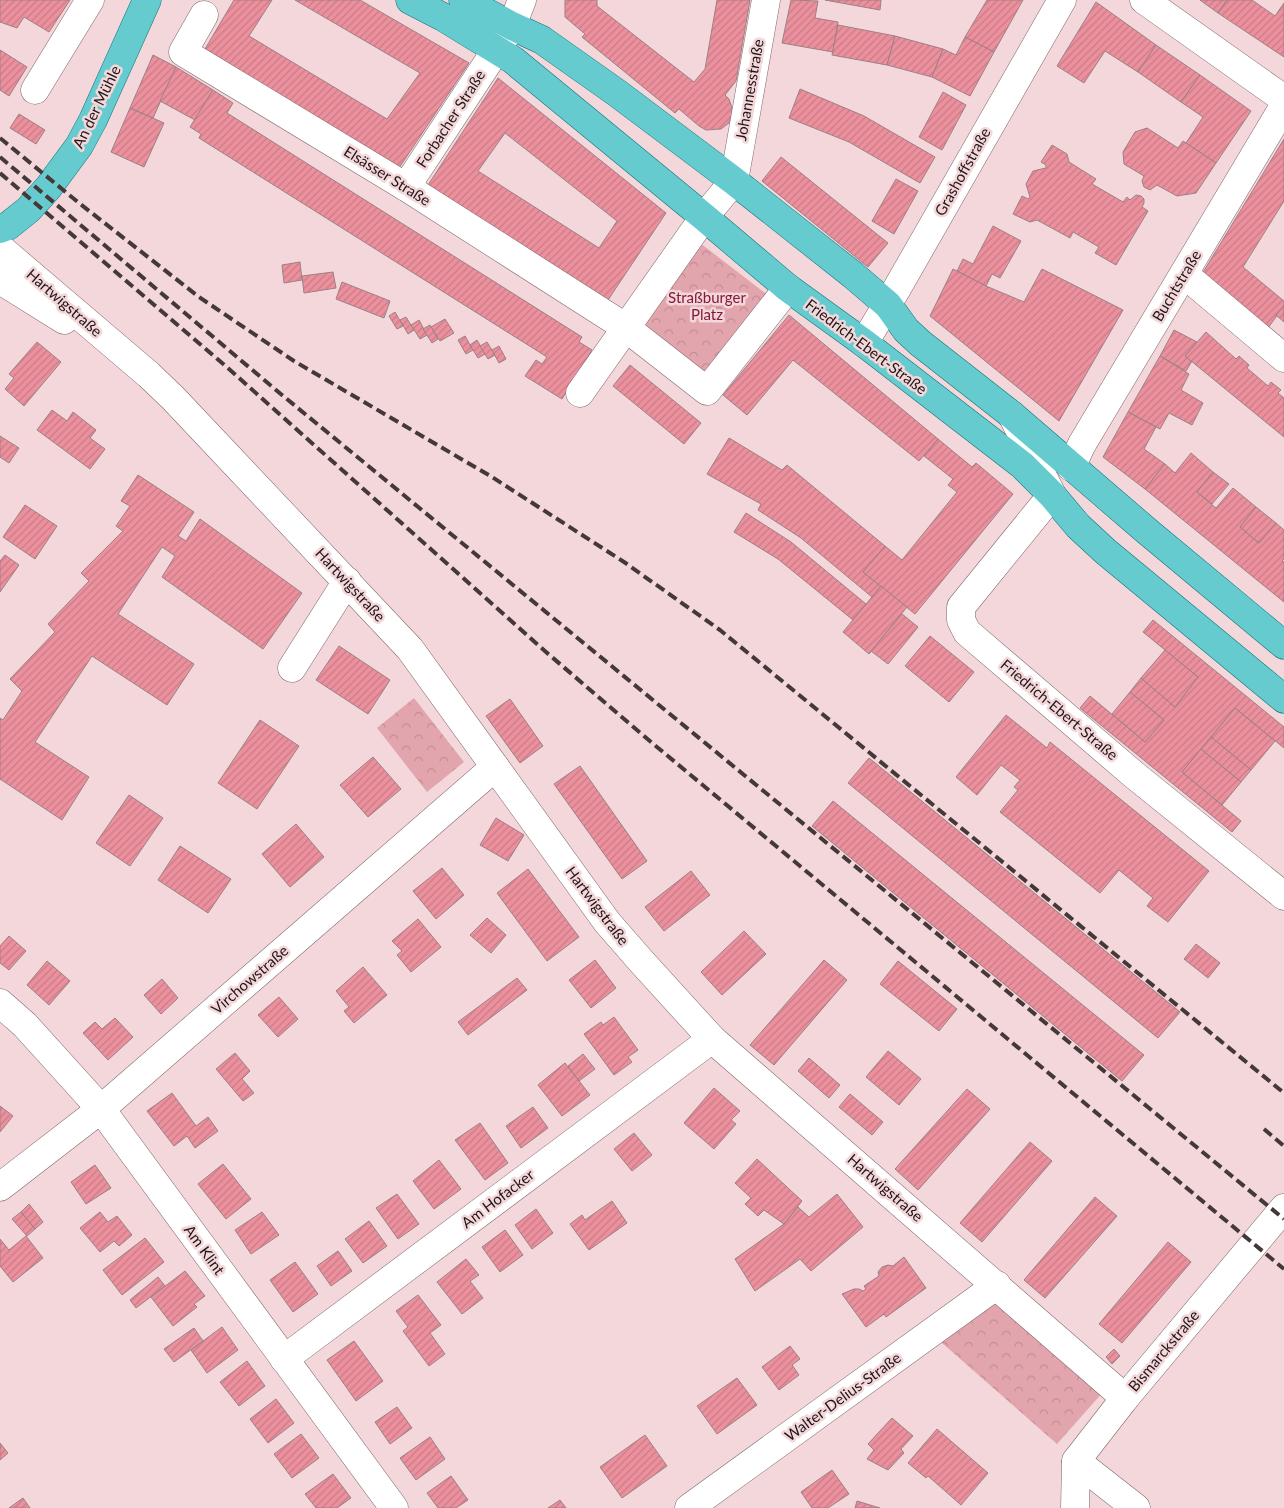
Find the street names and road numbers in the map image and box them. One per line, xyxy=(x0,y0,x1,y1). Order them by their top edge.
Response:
street label: Johannesstraße xyxy=(731,38,767,142)
street label: An der Mühle xyxy=(68,62,124,151)
street label: Forbacher Straße xyxy=(412,66,488,171)
street label: Grashoffstraße xyxy=(930,124,994,219)
street label: Elsässer Straße xyxy=(341,141,434,209)
street label: Buchtstraße xyxy=(1148,246,1204,324)
street label: Hartwigstraße xyxy=(23,265,106,340)
street label: Friedrich-Ebert-Straße xyxy=(802,295,931,398)
street label: Hartwigstraße xyxy=(312,544,389,625)
street label: Friedrich-Ebert-Straße xyxy=(997,655,1122,764)
street label: Hartwigstraße xyxy=(562,862,633,948)
street label: Virchowstraße xyxy=(207,941,291,1017)
street label: Hartwigstraße xyxy=(844,1150,927,1225)
street label: Am Hofacker xyxy=(458,1165,538,1231)
street label: Am Klint xyxy=(181,1221,229,1278)
street label: Bismarckstraße xyxy=(1124,1306,1203,1395)
street label: Walter-Delius-Straße xyxy=(781,1348,904,1444)

